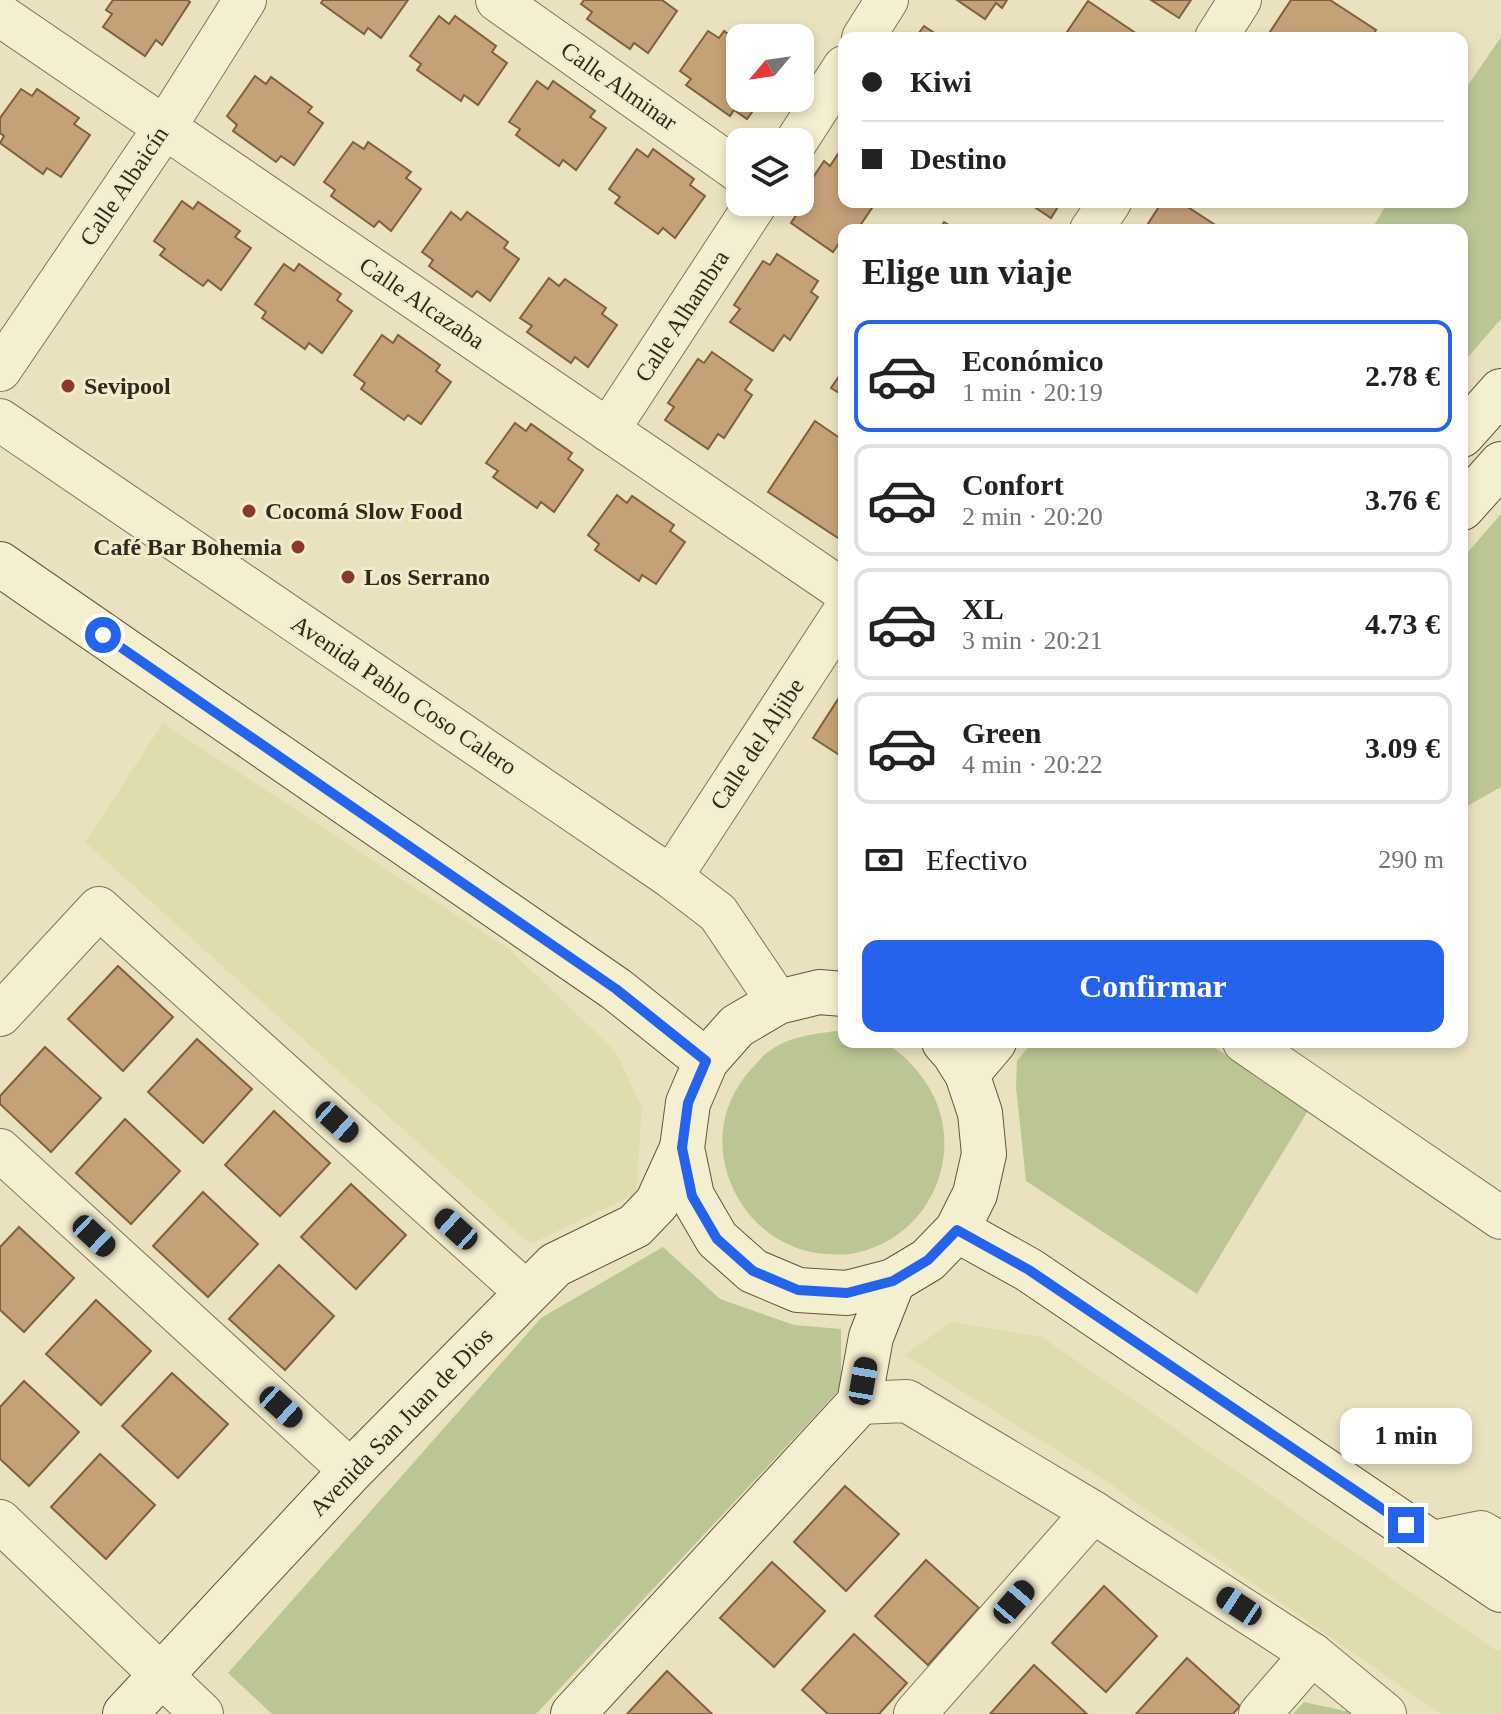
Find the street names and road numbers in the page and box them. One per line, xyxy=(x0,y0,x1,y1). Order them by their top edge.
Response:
street label: Calle Alminar xyxy=(556,37,682,135)
street label: Calle Albaicín xyxy=(75,122,173,250)
street label: Calle Alhambra xyxy=(630,245,734,387)
street label: Calle Alcazaba xyxy=(355,252,489,354)
street label: Avenida Pablo Coso Calero xyxy=(287,610,521,780)
street label: Calle del Aljibe xyxy=(705,674,809,814)
street label: Avenida San Juan de Dios xyxy=(304,1323,498,1521)

